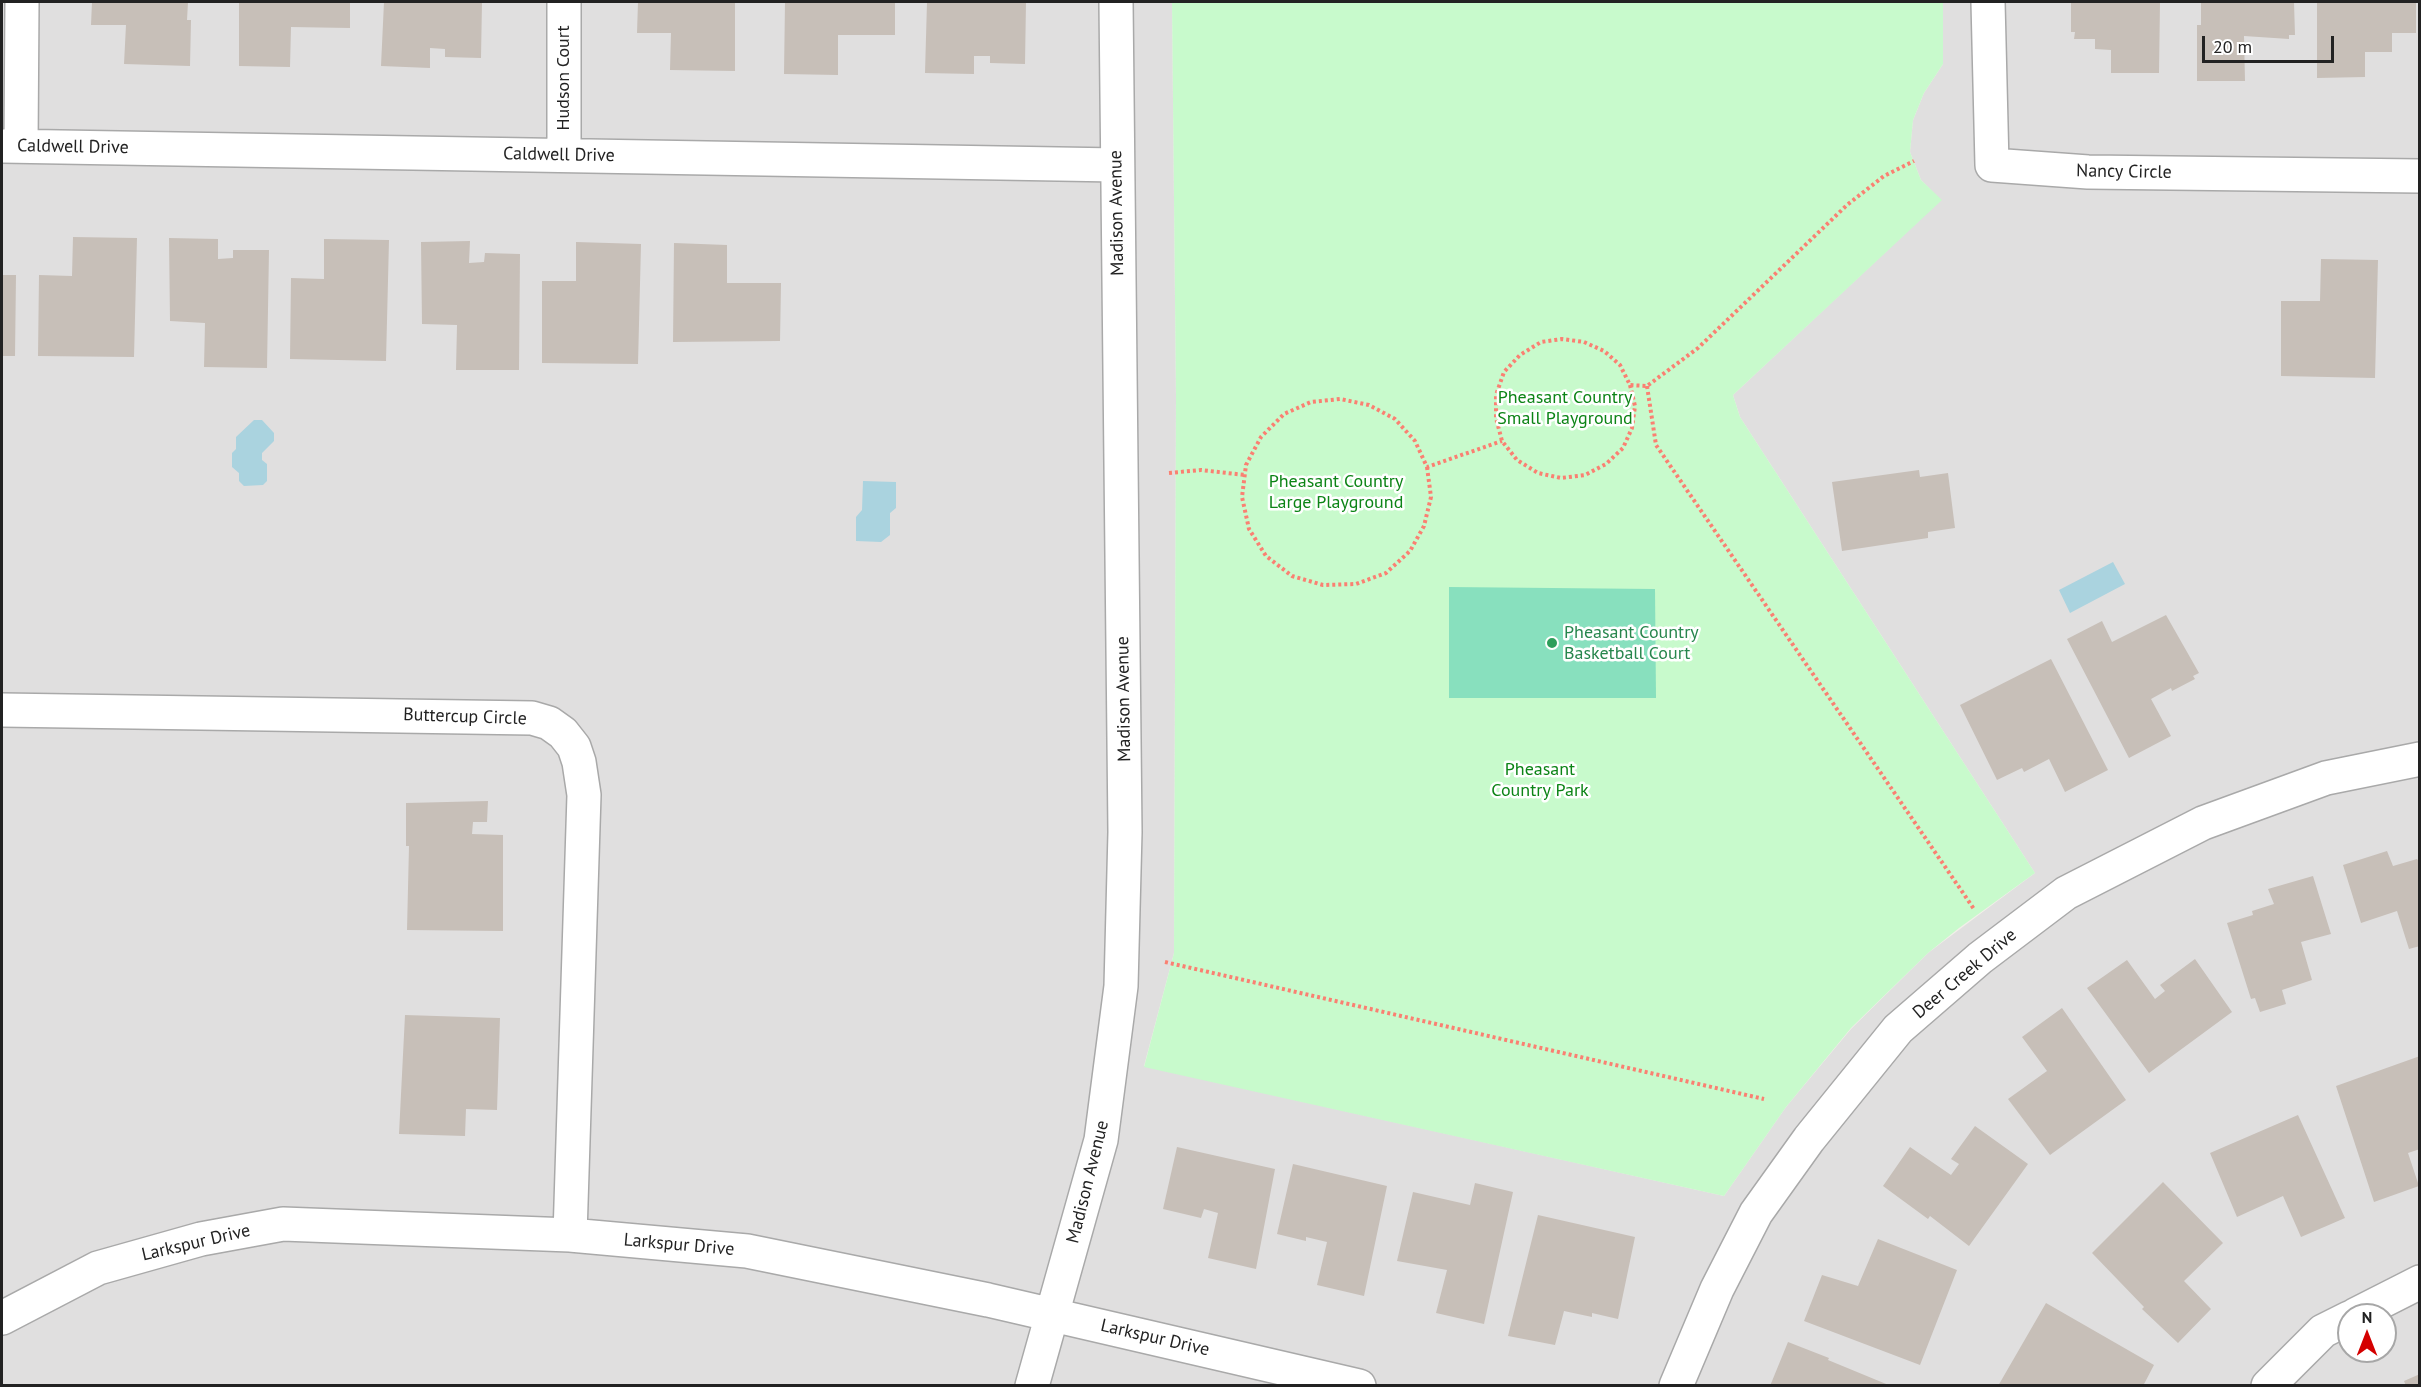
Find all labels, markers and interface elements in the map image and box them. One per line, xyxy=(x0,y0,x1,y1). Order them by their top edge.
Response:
scale bar xyxy=(2205,24,2337,62)
street label: Hudson Court xyxy=(553,25,575,131)
text: 20 m xyxy=(2213,35,2252,58)
street label: Caldwell Drive xyxy=(17,135,129,159)
street label: Caldwell Drive xyxy=(503,143,615,167)
street label: Madison Avenue xyxy=(1105,150,1129,276)
street label: Nancy Circle xyxy=(2076,160,2172,184)
park label: Pheasant Country Small Playground xyxy=(1497,387,1633,430)
park label: Pheasant Country Large Playground xyxy=(1269,471,1403,514)
place label: Pheasant Country Basketball Court xyxy=(1564,622,1699,664)
street label: Madison Avenue xyxy=(1112,636,1136,762)
marker: Pheasant Country Basketball Court xyxy=(1545,636,1559,650)
street label: Buttercup Circle xyxy=(403,704,527,730)
park label: Pheasant Country Park xyxy=(1491,759,1589,802)
street label: Deer Creek Drive xyxy=(1909,924,2021,1024)
street label: Madison Avenue xyxy=(1062,1118,1114,1246)
street label: Larkspur Drive xyxy=(140,1220,252,1266)
street label: Larkspur Drive xyxy=(623,1229,735,1261)
north arrow xyxy=(2337,1303,2397,1363)
text: N xyxy=(2362,1307,2372,1327)
street label: Larkspur Drive xyxy=(1099,1315,1211,1361)

